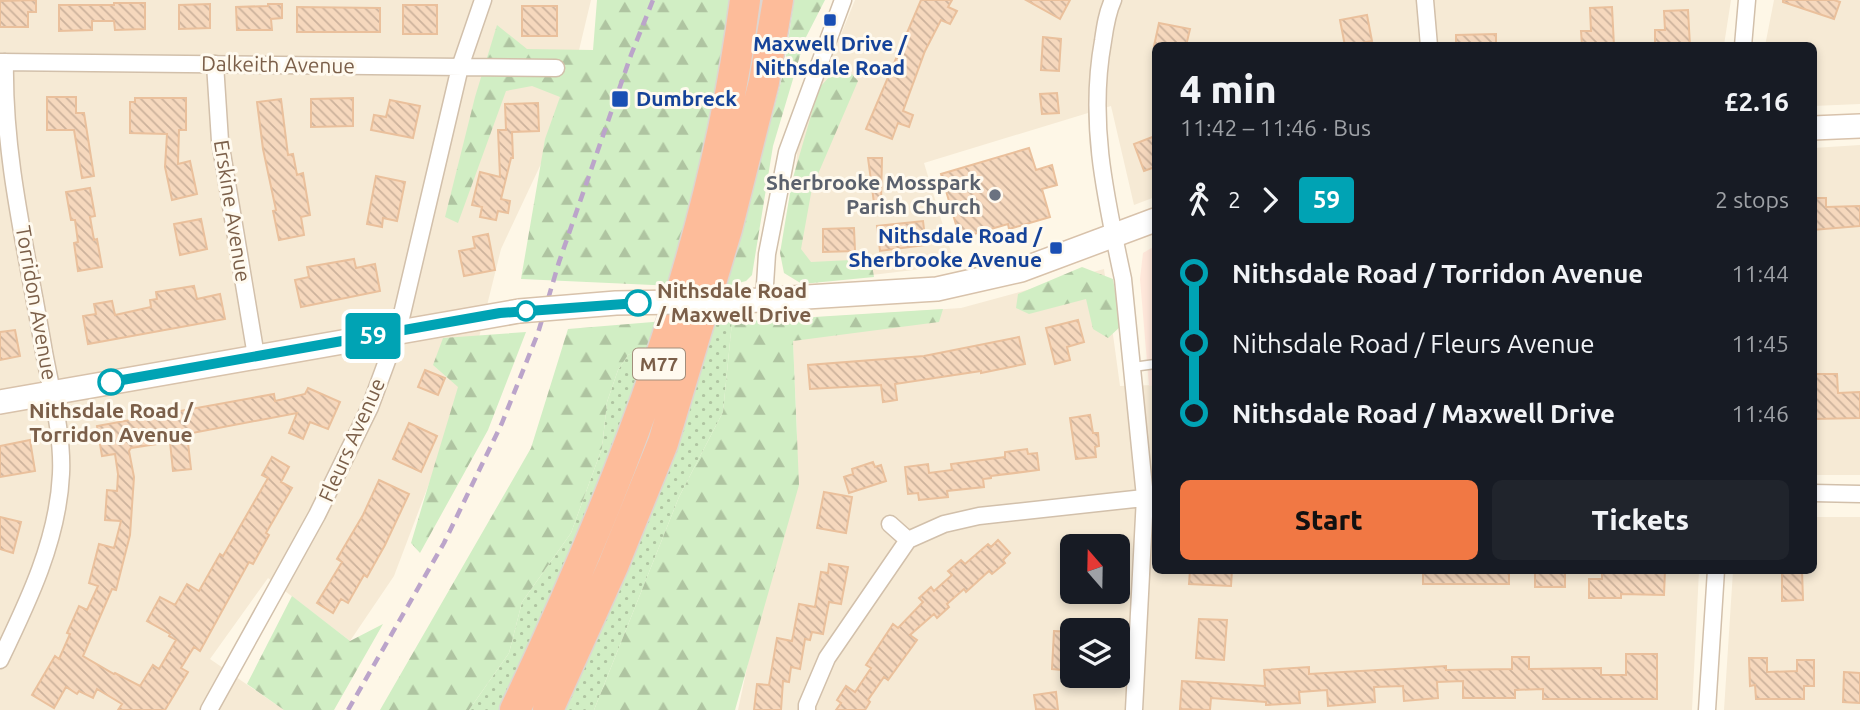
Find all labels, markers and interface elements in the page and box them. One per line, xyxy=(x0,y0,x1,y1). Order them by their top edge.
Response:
marker: Maxwell Drive / Nithsdale Road xyxy=(822,12,838,28)
place label: Maxwell Drive / Nithsdale Road xyxy=(753,31,908,79)
street label: Dalkeith Avenue xyxy=(201,51,355,77)
text: 4 min xyxy=(1180,68,1277,110)
place label: Dumbreck xyxy=(636,86,737,110)
text: £2.16 xyxy=(1724,87,1789,116)
marker: Dumbreck xyxy=(610,89,630,109)
text: 11:42 – 11:46 · Bus xyxy=(1180,115,1371,140)
street label: Erskine Avenue xyxy=(210,138,256,284)
place label: Sherbrooke Mosspark Parish Church xyxy=(766,170,981,218)
icon: walk xyxy=(1180,181,1218,219)
icon: forward xyxy=(1251,181,1289,219)
text: 59 xyxy=(1313,186,1340,213)
marker: Sherbrooke Mosspark Parish Church xyxy=(987,187,1003,203)
text: 2 xyxy=(1228,187,1241,212)
text: 2 stops xyxy=(1715,187,1789,212)
place label: Nithsdale Road / Sherbrooke Avenue xyxy=(849,223,1043,271)
street label: Torridon Avenue xyxy=(12,224,62,382)
marker: Nithsdale Road / Sherbrooke Avenue xyxy=(1048,240,1064,256)
text: Nithsdale Road / Torridon Avenue xyxy=(1232,259,1643,288)
text: 11:44 xyxy=(1731,261,1789,286)
place label: Nithsdale Road / Maxwell Drive xyxy=(656,278,811,326)
marker: Nithsdale Road / Maxwell Drive xyxy=(625,290,651,316)
unlabelled marker xyxy=(516,301,536,321)
line badge: 59 xyxy=(342,313,404,359)
text: 59 xyxy=(359,322,387,349)
text: Nithsdale Road / Fleurs Avenue xyxy=(1232,329,1595,358)
text: 11:45 xyxy=(1731,331,1789,356)
road number: M77 xyxy=(633,348,685,380)
marker: Nithsdale Road / Torridon Avenue xyxy=(98,369,124,395)
street label: Fleurs Avenue xyxy=(313,374,389,505)
place label: Nithsdale Road / Torridon Avenue xyxy=(29,398,194,446)
text: Nithsdale Road / Maxwell Drive xyxy=(1232,399,1615,428)
text: 11:46 xyxy=(1731,401,1789,426)
button: Start xyxy=(1180,480,1478,560)
button: Tickets xyxy=(1492,480,1789,560)
north arrow xyxy=(1060,534,1130,604)
map controls xyxy=(1060,534,1130,688)
button: layers xyxy=(1060,618,1130,688)

